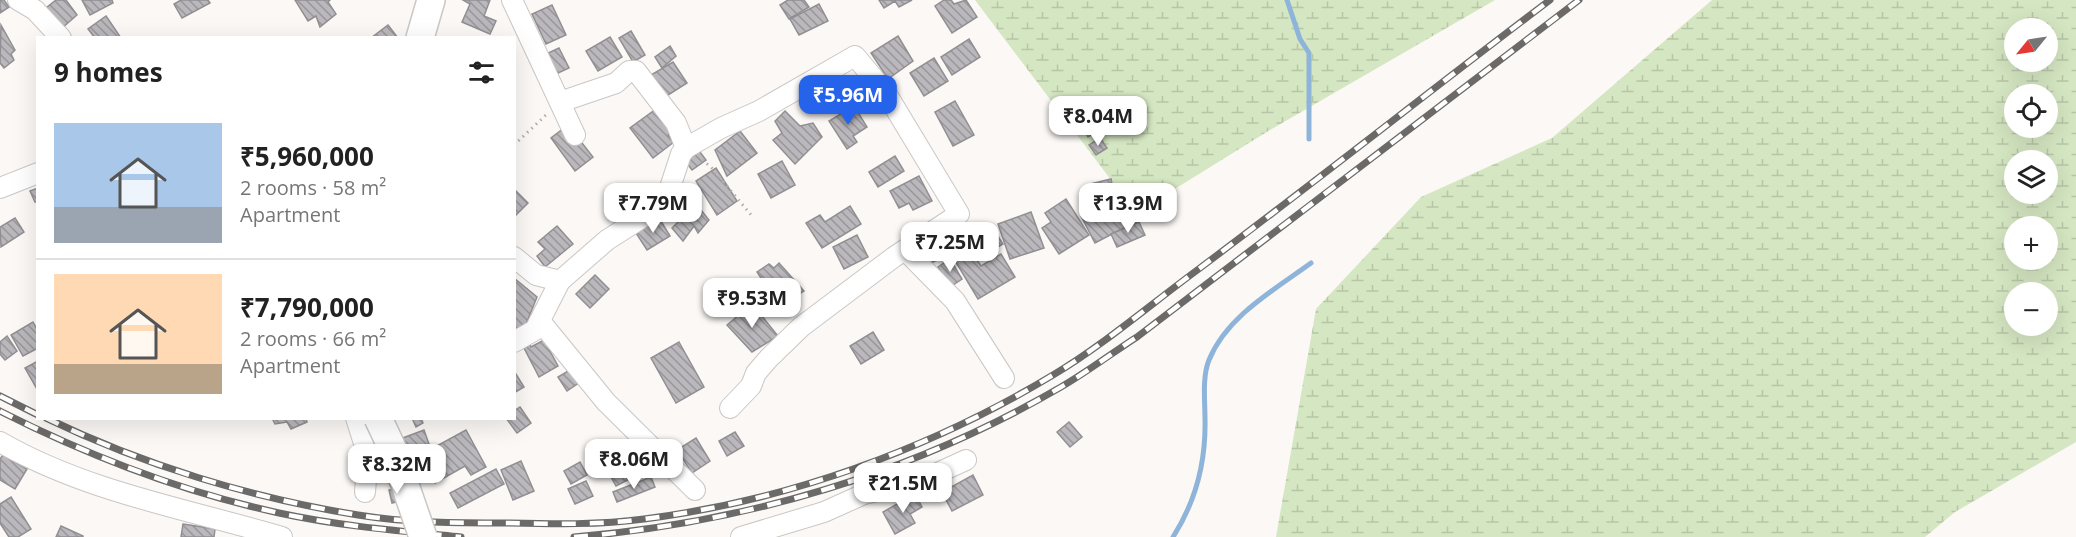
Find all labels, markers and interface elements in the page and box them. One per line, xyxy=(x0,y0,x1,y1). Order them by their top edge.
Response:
north arrow xyxy=(2004,18,2058,72)
map controls xyxy=(2004,18,2058,336)
text: 9 homes xyxy=(54,54,163,90)
icon: filters xyxy=(465,56,498,89)
pin: ₹5.96M xyxy=(799,75,897,126)
text: ₹5.96M xyxy=(813,81,883,108)
button: locate xyxy=(2004,84,2058,138)
pin: ₹8.04M xyxy=(1049,96,1147,147)
text: ₹8.04M xyxy=(1063,102,1133,129)
text: ₹5,960,000 xyxy=(240,138,374,174)
icon: home xyxy=(102,147,174,219)
button: layers xyxy=(2004,150,2058,204)
text: 2 rooms · 58 m² xyxy=(240,174,386,201)
pin: ₹7.79M xyxy=(604,183,702,234)
pin: ₹13.9M xyxy=(1079,183,1177,234)
text: ₹7.79M xyxy=(618,189,688,216)
text: ₹13.9M xyxy=(1093,189,1163,216)
text: Apartment xyxy=(240,201,340,228)
button: + xyxy=(2004,216,2058,270)
pin: ₹7.25M xyxy=(901,222,999,273)
text: ₹7.25M xyxy=(915,228,985,255)
pin: ₹9.53M xyxy=(703,278,801,329)
button: − xyxy=(2004,282,2058,336)
text: ₹9.53M xyxy=(717,284,787,311)
text: ₹7,790,000 xyxy=(240,289,374,325)
icon: home xyxy=(102,298,174,370)
text: 2 rooms · 66 m² xyxy=(240,325,386,352)
text: Apartment xyxy=(240,352,340,379)
pin: ₹8.06M xyxy=(585,439,683,490)
pin: ₹8.32M xyxy=(348,444,446,495)
text: ₹8.06M xyxy=(599,445,669,472)
text: ₹8.32M xyxy=(362,450,432,477)
pin: ₹21.5M xyxy=(854,463,952,514)
text: ₹21.5M xyxy=(868,469,938,496)

